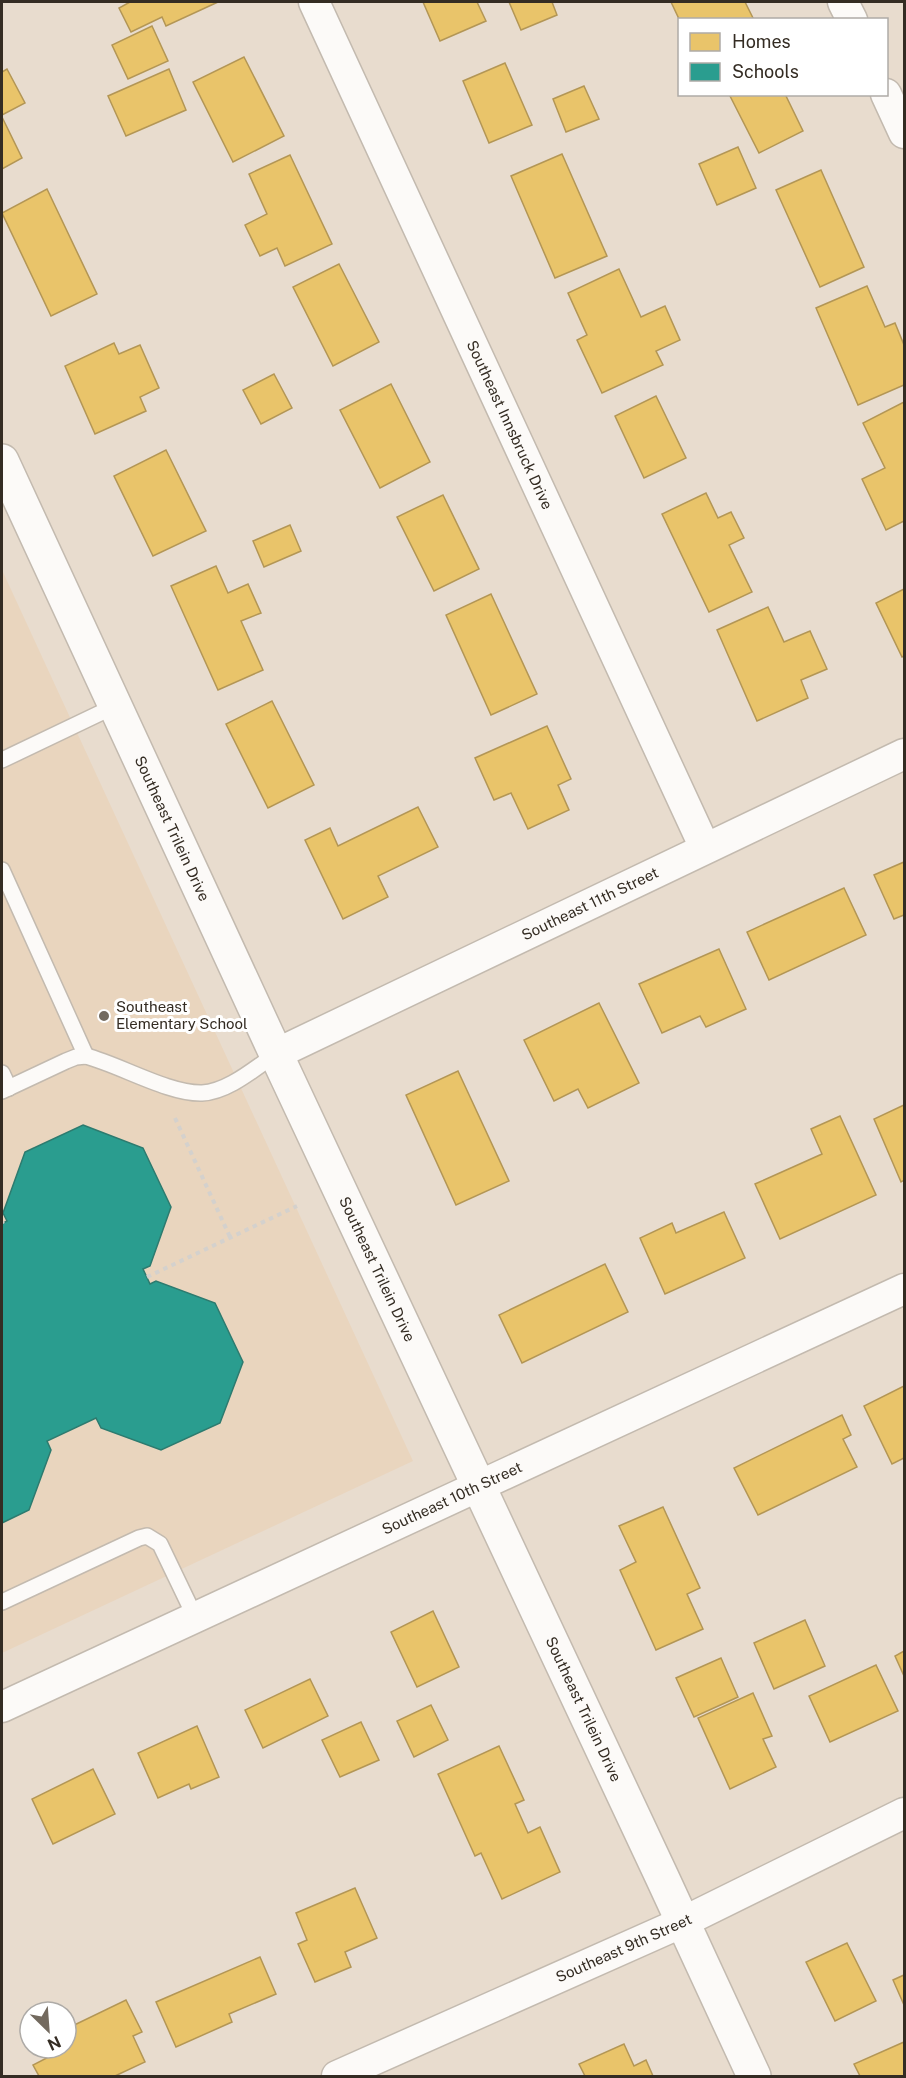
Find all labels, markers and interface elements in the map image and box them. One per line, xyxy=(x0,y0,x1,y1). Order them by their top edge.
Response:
legend xyxy=(678,18,888,96)
text: Homes xyxy=(732,31,791,52)
text: Schools xyxy=(732,61,799,82)
street label: Southeast Innsbruck Drive xyxy=(464,338,556,512)
street label: Southeast Trilein Drive xyxy=(131,753,213,904)
street label: Southeast 11th Street xyxy=(519,864,661,943)
place label: Southeast Elementary School xyxy=(116,998,248,1032)
marker: Southeast Elementary School xyxy=(97,1009,111,1023)
street label: Southeast Trilein Drive xyxy=(336,1194,419,1344)
street label: Southeast 10th Street xyxy=(379,1458,525,1538)
street label: Southeast Trilein Drive xyxy=(543,1634,625,1784)
street label: Southeast 9th Street xyxy=(553,1910,694,1985)
north arrow xyxy=(18,2000,78,2060)
text: N xyxy=(44,2032,64,2054)

